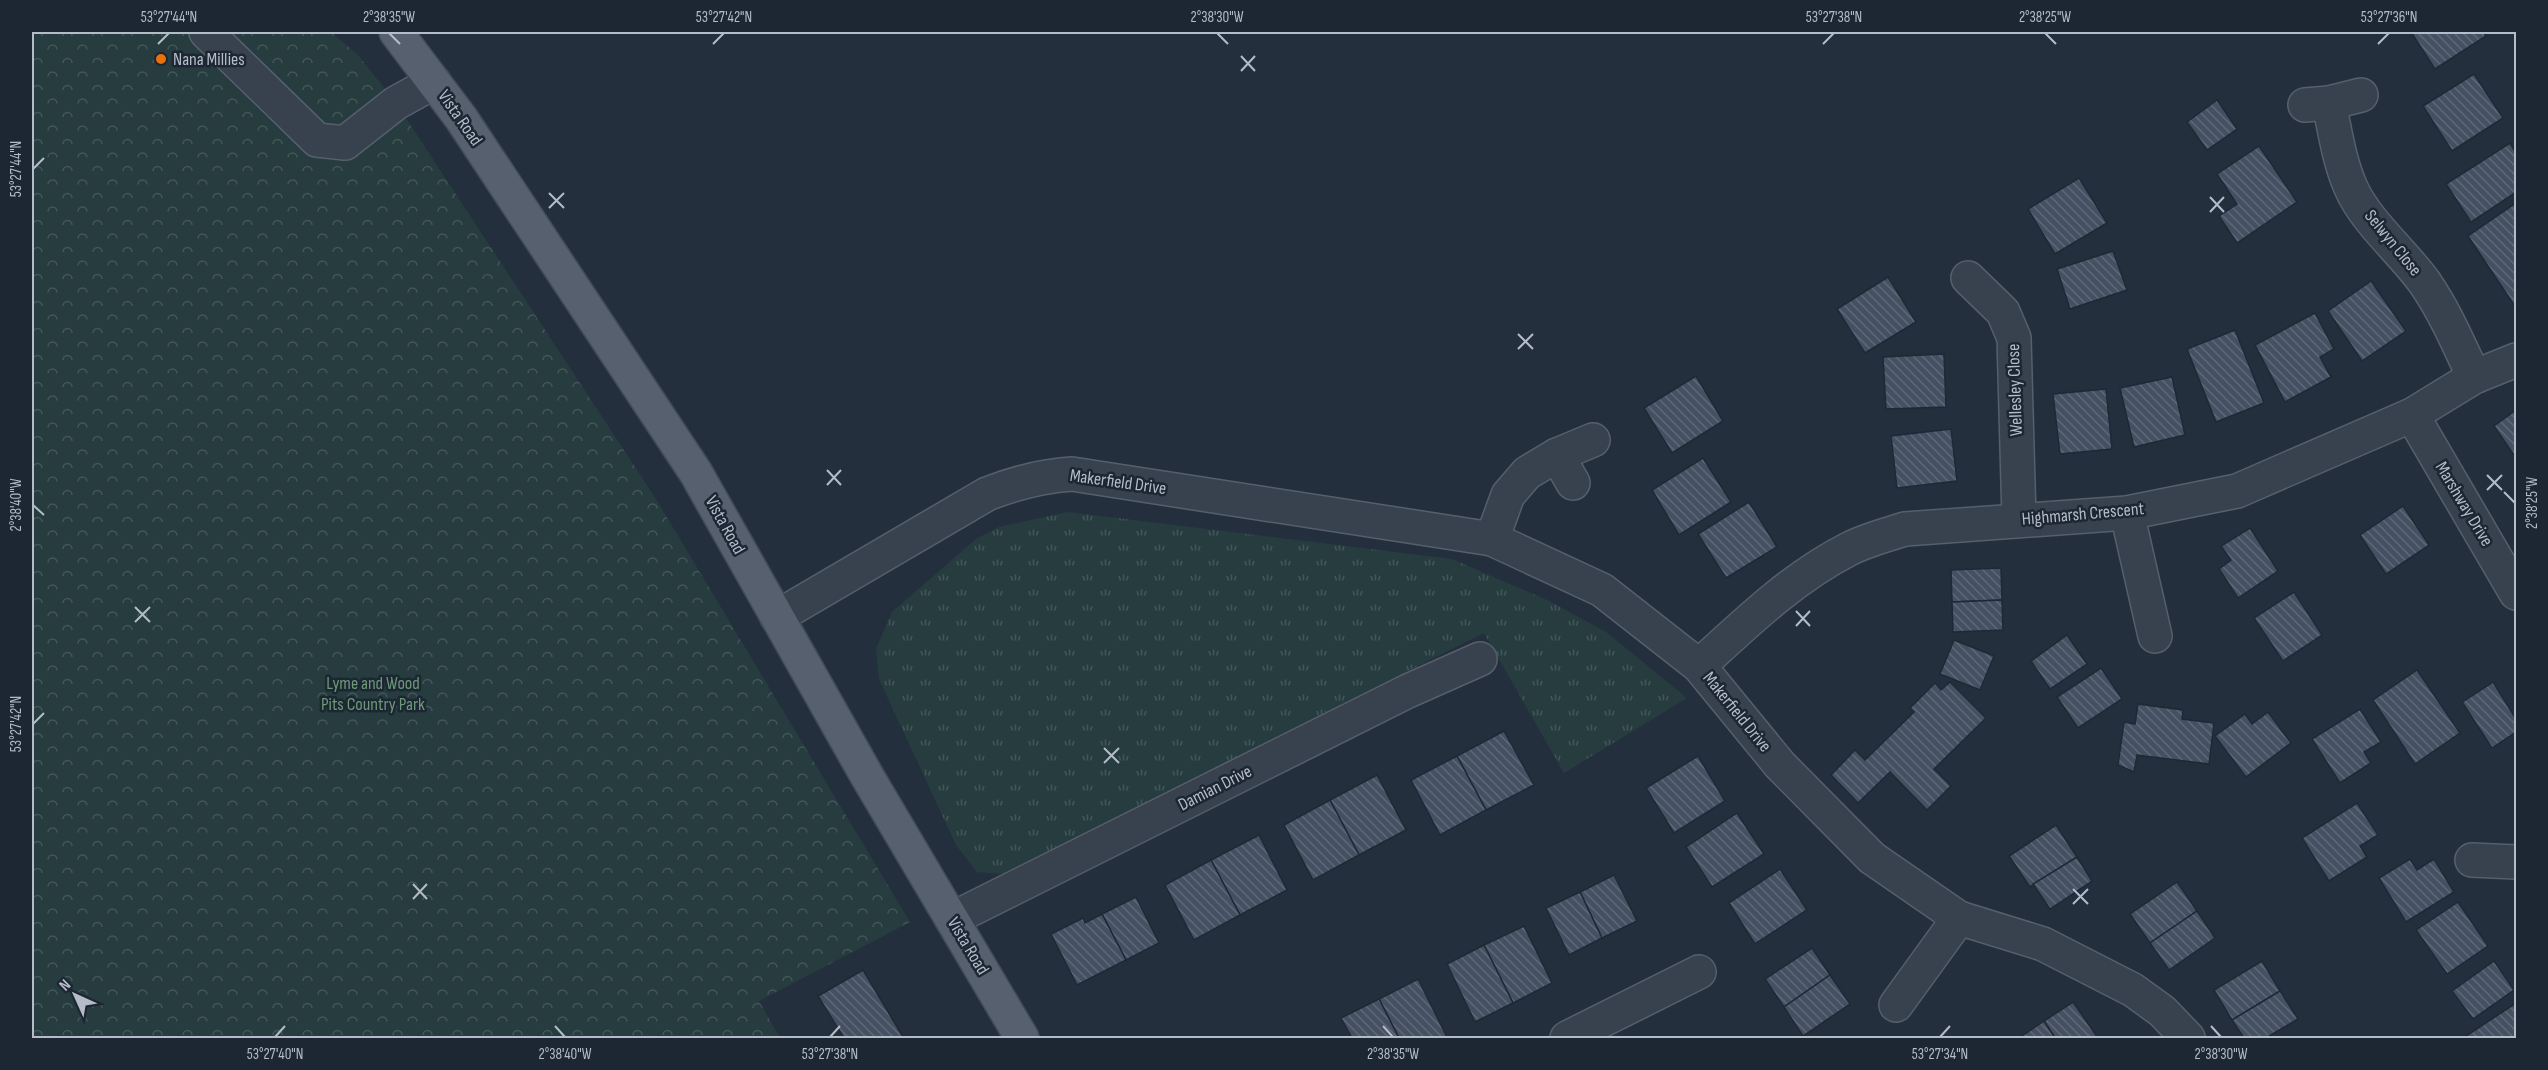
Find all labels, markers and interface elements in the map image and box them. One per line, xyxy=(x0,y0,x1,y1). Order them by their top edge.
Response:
text: 53°27'44"N xyxy=(141,8,197,27)
text: 2°38'35"W xyxy=(363,8,415,27)
text: 53°27'42"N xyxy=(696,8,752,27)
text: 2°38'30"W xyxy=(1191,8,1244,27)
text: 53°27'38"N xyxy=(1806,8,1862,27)
text: 2°38'25"W xyxy=(2019,8,2071,27)
text: 53°27'36"N xyxy=(2361,8,2417,27)
place label: Nana Millies xyxy=(173,49,245,70)
marker: Nana Millies xyxy=(154,52,168,66)
street label: Vista Road xyxy=(433,86,487,150)
text: 53°27'44"N xyxy=(7,141,26,197)
street label: Selwyn Close xyxy=(2360,206,2426,280)
street label: Wellesley Close xyxy=(2003,343,2027,437)
street label: Marshway Drive xyxy=(2431,458,2497,550)
street label: Makerfield Drive xyxy=(1068,465,1168,499)
text: 2°38'25"W xyxy=(2523,477,2542,529)
text: 2°38'40"W xyxy=(7,478,26,531)
street label: Vista Road xyxy=(701,492,749,558)
street label: Highmarsh Crescent xyxy=(2021,498,2146,530)
street label: Makerfield Drive xyxy=(1698,668,1776,756)
park label: Lyme and Wood Pits Country Park xyxy=(321,673,425,715)
text: 53°27'42"N xyxy=(7,696,26,752)
street label: Damian Drive xyxy=(1175,761,1255,815)
street label: Vista Road xyxy=(943,914,993,978)
north arrow xyxy=(45,965,105,1025)
text: N xyxy=(56,976,75,995)
text: 53°27'40"N xyxy=(247,1045,303,1064)
text: 2°38'40"W xyxy=(539,1045,592,1064)
text: 53°27'38"N xyxy=(802,1045,858,1064)
text: 2°38'35"W xyxy=(1367,1045,1419,1064)
text: 53°27'34"N xyxy=(1912,1045,1968,1064)
text: 2°38'30"W xyxy=(2195,1045,2248,1064)

